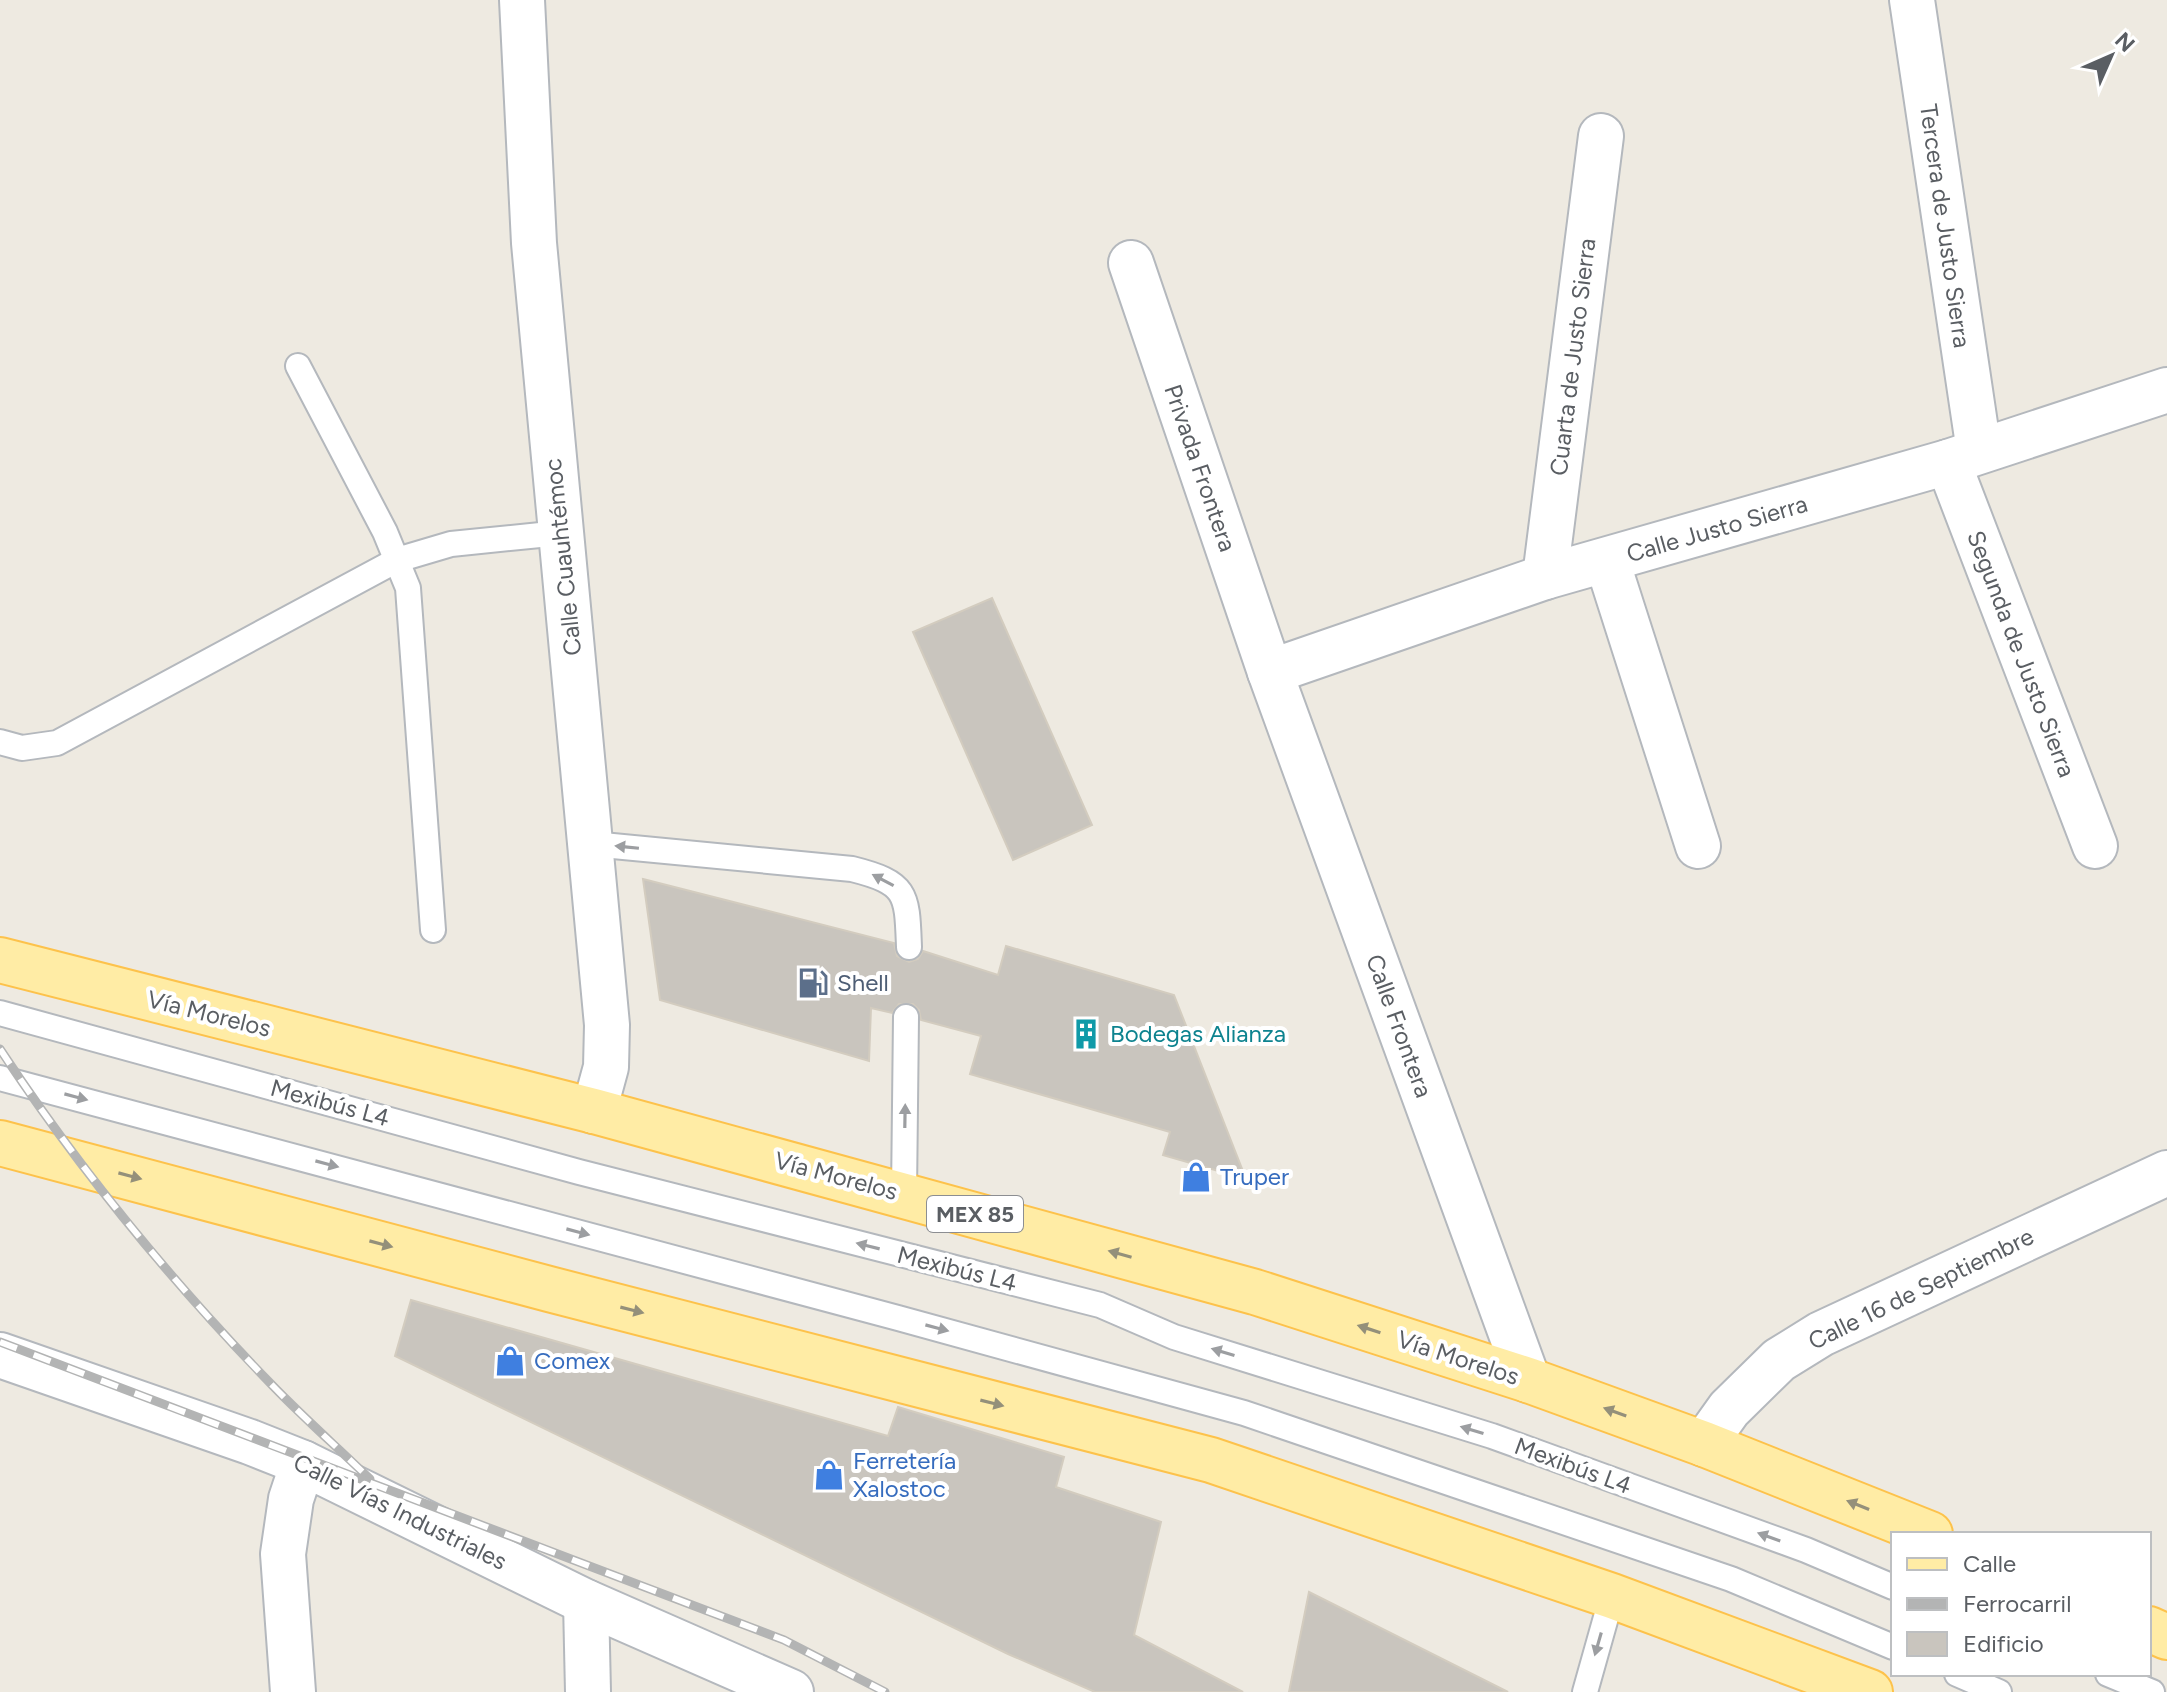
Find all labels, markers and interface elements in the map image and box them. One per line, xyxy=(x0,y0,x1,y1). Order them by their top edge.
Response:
north arrow xyxy=(2071,16,2151,96)
text: N xyxy=(2109,27,2140,58)
street label: Tercera de Justo Sierra xyxy=(1914,102,1977,350)
street label: Cuarta de Justo Sierra xyxy=(1544,237,1601,477)
street label: Privada Frontera xyxy=(1158,380,1243,555)
street label: Calle Cuauhtémoc xyxy=(538,457,587,657)
street label: Calle Justo Sierra xyxy=(1623,489,1811,568)
street label: Segunda de Justo Sierra xyxy=(1961,526,2082,781)
one-way arrow xyxy=(614,840,639,853)
one-way arrow xyxy=(872,874,894,888)
street label: Calle Frontera xyxy=(1360,950,1439,1101)
fuel station icon: Shell xyxy=(796,966,830,1000)
place label: Shell xyxy=(837,968,889,997)
street label: Vía Morelos xyxy=(144,984,274,1043)
building icon: Bodegas Alianza xyxy=(1069,1017,1103,1051)
place label: Bodegas Alianza xyxy=(1110,1019,1286,1048)
street label: Mexibús L4 xyxy=(267,1073,393,1132)
one-way arrow xyxy=(63,1092,88,1104)
one-way arrow xyxy=(899,1103,911,1128)
street label: Vía Morelos xyxy=(771,1145,901,1206)
one-way arrow xyxy=(314,1159,339,1171)
shop icon: Truper xyxy=(1179,1160,1213,1194)
place label: Truper xyxy=(1220,1162,1289,1191)
one-way arrow xyxy=(117,1171,142,1183)
road number: MEX 85 xyxy=(927,1196,1023,1232)
street label: Calle 16 de Septiembre xyxy=(1803,1221,2038,1356)
one-way arrow xyxy=(565,1226,590,1238)
one-way arrow xyxy=(368,1238,393,1250)
one-way arrow xyxy=(855,1239,880,1251)
street label: Mexibús L4 xyxy=(894,1240,1020,1297)
one-way arrow xyxy=(1107,1247,1131,1260)
one-way arrow xyxy=(620,1305,645,1317)
one-way arrow xyxy=(1356,1322,1380,1334)
one-way arrow xyxy=(925,1323,950,1335)
street label: Vía Morelos xyxy=(1394,1324,1523,1391)
shop icon: Comex xyxy=(493,1344,527,1378)
one-way arrow xyxy=(1211,1345,1235,1358)
place label: Comex xyxy=(534,1346,611,1375)
one-way arrow xyxy=(980,1398,1005,1410)
one-way arrow xyxy=(1603,1405,1627,1418)
one-way arrow xyxy=(1459,1423,1483,1436)
street label: Mexibús L4 xyxy=(1511,1431,1636,1500)
place label: Ferretería Xalostoc xyxy=(853,1446,956,1503)
street label: Calle Vías Industriales xyxy=(289,1447,512,1576)
shop icon: Ferretería Xalostoc xyxy=(812,1458,846,1492)
one-way arrow xyxy=(1846,1498,1870,1511)
one-way arrow xyxy=(1757,1530,1781,1543)
legend xyxy=(1891,1532,2151,1676)
text: Calle xyxy=(1963,1549,2016,1578)
text: Ferrocarril xyxy=(1963,1589,2071,1618)
text: Edificio xyxy=(1963,1629,2044,1658)
one-way arrow xyxy=(1591,1632,1604,1656)

